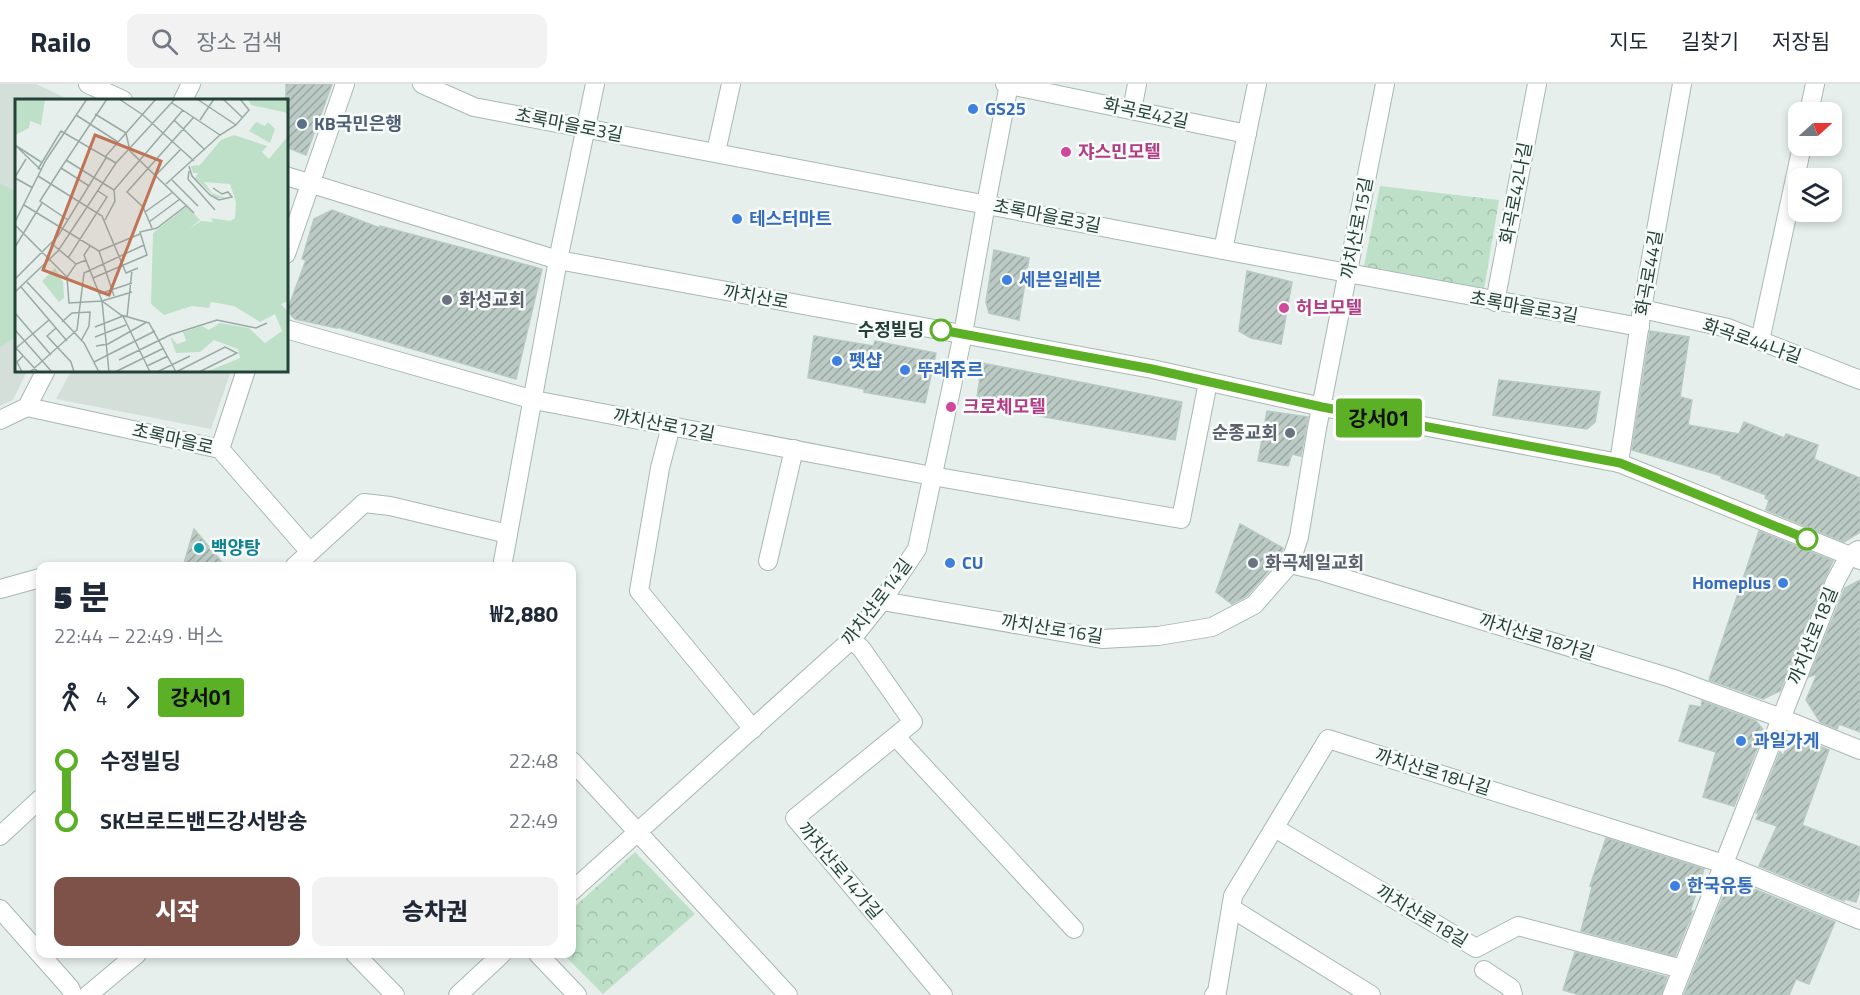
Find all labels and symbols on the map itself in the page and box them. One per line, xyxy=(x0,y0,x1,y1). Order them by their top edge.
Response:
street label: 화곡로42길 xyxy=(1101,90,1191,135)
place label: GS25 xyxy=(985,95,1026,122)
inset map xyxy=(15,99,288,372)
street label: 초록마을로3길 xyxy=(513,101,625,148)
marker: GS25 xyxy=(966,102,980,116)
north arrow xyxy=(1788,102,1842,156)
place label: KB국민은행 xyxy=(314,110,402,137)
marker: KB국민은행 xyxy=(295,117,309,131)
place label: 쟈스민모텔 xyxy=(1078,138,1161,165)
street label: 화곡로42나길 xyxy=(1492,140,1539,246)
marker: 쟈스민모텔 xyxy=(1059,145,1073,159)
street label: 까치산로15길 xyxy=(1333,175,1380,281)
street label: 초록마을로3길 xyxy=(991,192,1103,239)
place label: 테스터마트 xyxy=(749,205,832,232)
marker: 테스터마트 xyxy=(730,212,744,226)
street label: 화곡로44길 xyxy=(1628,228,1669,318)
place label: 세븐일레븐 xyxy=(1019,266,1102,293)
marker: 세븐일레븐 xyxy=(1000,273,1014,287)
street label: 까치산로 xyxy=(721,277,791,316)
street label: 초록마을로3길 xyxy=(1468,284,1580,329)
place label: 화성교회 xyxy=(459,286,525,313)
marker: 화성교회 xyxy=(440,293,454,307)
place label: 허브모텔 xyxy=(1296,294,1362,321)
marker: 허브모텔 xyxy=(1277,301,1291,315)
street label: 화곡로44나길 xyxy=(1699,311,1805,370)
place label: 수정빌딩 xyxy=(858,316,924,343)
marker: 수정빌딩 xyxy=(930,319,952,341)
place label: 펫샵 xyxy=(849,347,883,374)
marker: 펫샵 xyxy=(830,354,844,368)
place label: 뚜레쥬르 xyxy=(917,356,983,383)
marker: 뚜레쥬르 xyxy=(898,363,912,377)
place label: 크로체모텔 xyxy=(963,393,1046,420)
line badge: 강서01 xyxy=(1337,398,1421,438)
marker: 크로체모텔 xyxy=(944,400,958,414)
street label: 까치산로12길 xyxy=(611,401,717,448)
street label: 초록마을로 xyxy=(130,416,216,461)
place label: 순종교회 xyxy=(1212,419,1278,446)
marker: 순종교회 xyxy=(1283,426,1297,440)
unlabelled marker xyxy=(1796,528,1818,550)
place label: 백양탕 xyxy=(211,534,261,561)
marker: 백양탕 xyxy=(192,541,206,555)
place label: CU xyxy=(962,549,984,576)
place label: 화곡제일교회 xyxy=(1265,549,1364,576)
street label: 까치산로14길 xyxy=(835,552,918,651)
marker: CU xyxy=(943,556,957,570)
marker: 화곡제일교회 xyxy=(1246,556,1260,570)
place label: Homeplus xyxy=(1692,569,1771,596)
marker: Homeplus xyxy=(1776,576,1790,590)
street label: 까치산로18길 xyxy=(1781,583,1844,689)
street label: 까치산로18가길 xyxy=(1476,606,1598,667)
street label: 까치산로16길 xyxy=(999,607,1105,650)
place label: 과일가게 xyxy=(1753,727,1819,754)
marker: 과일가게 xyxy=(1734,734,1748,748)
street label: 까치산로18나길 xyxy=(1372,741,1494,802)
street label: 까치산로14가길 xyxy=(792,816,889,925)
place label: 한국유통 xyxy=(1687,872,1753,899)
street label: 까치산로18길 xyxy=(1371,877,1473,954)
marker: 한국유통 xyxy=(1668,879,1682,893)

